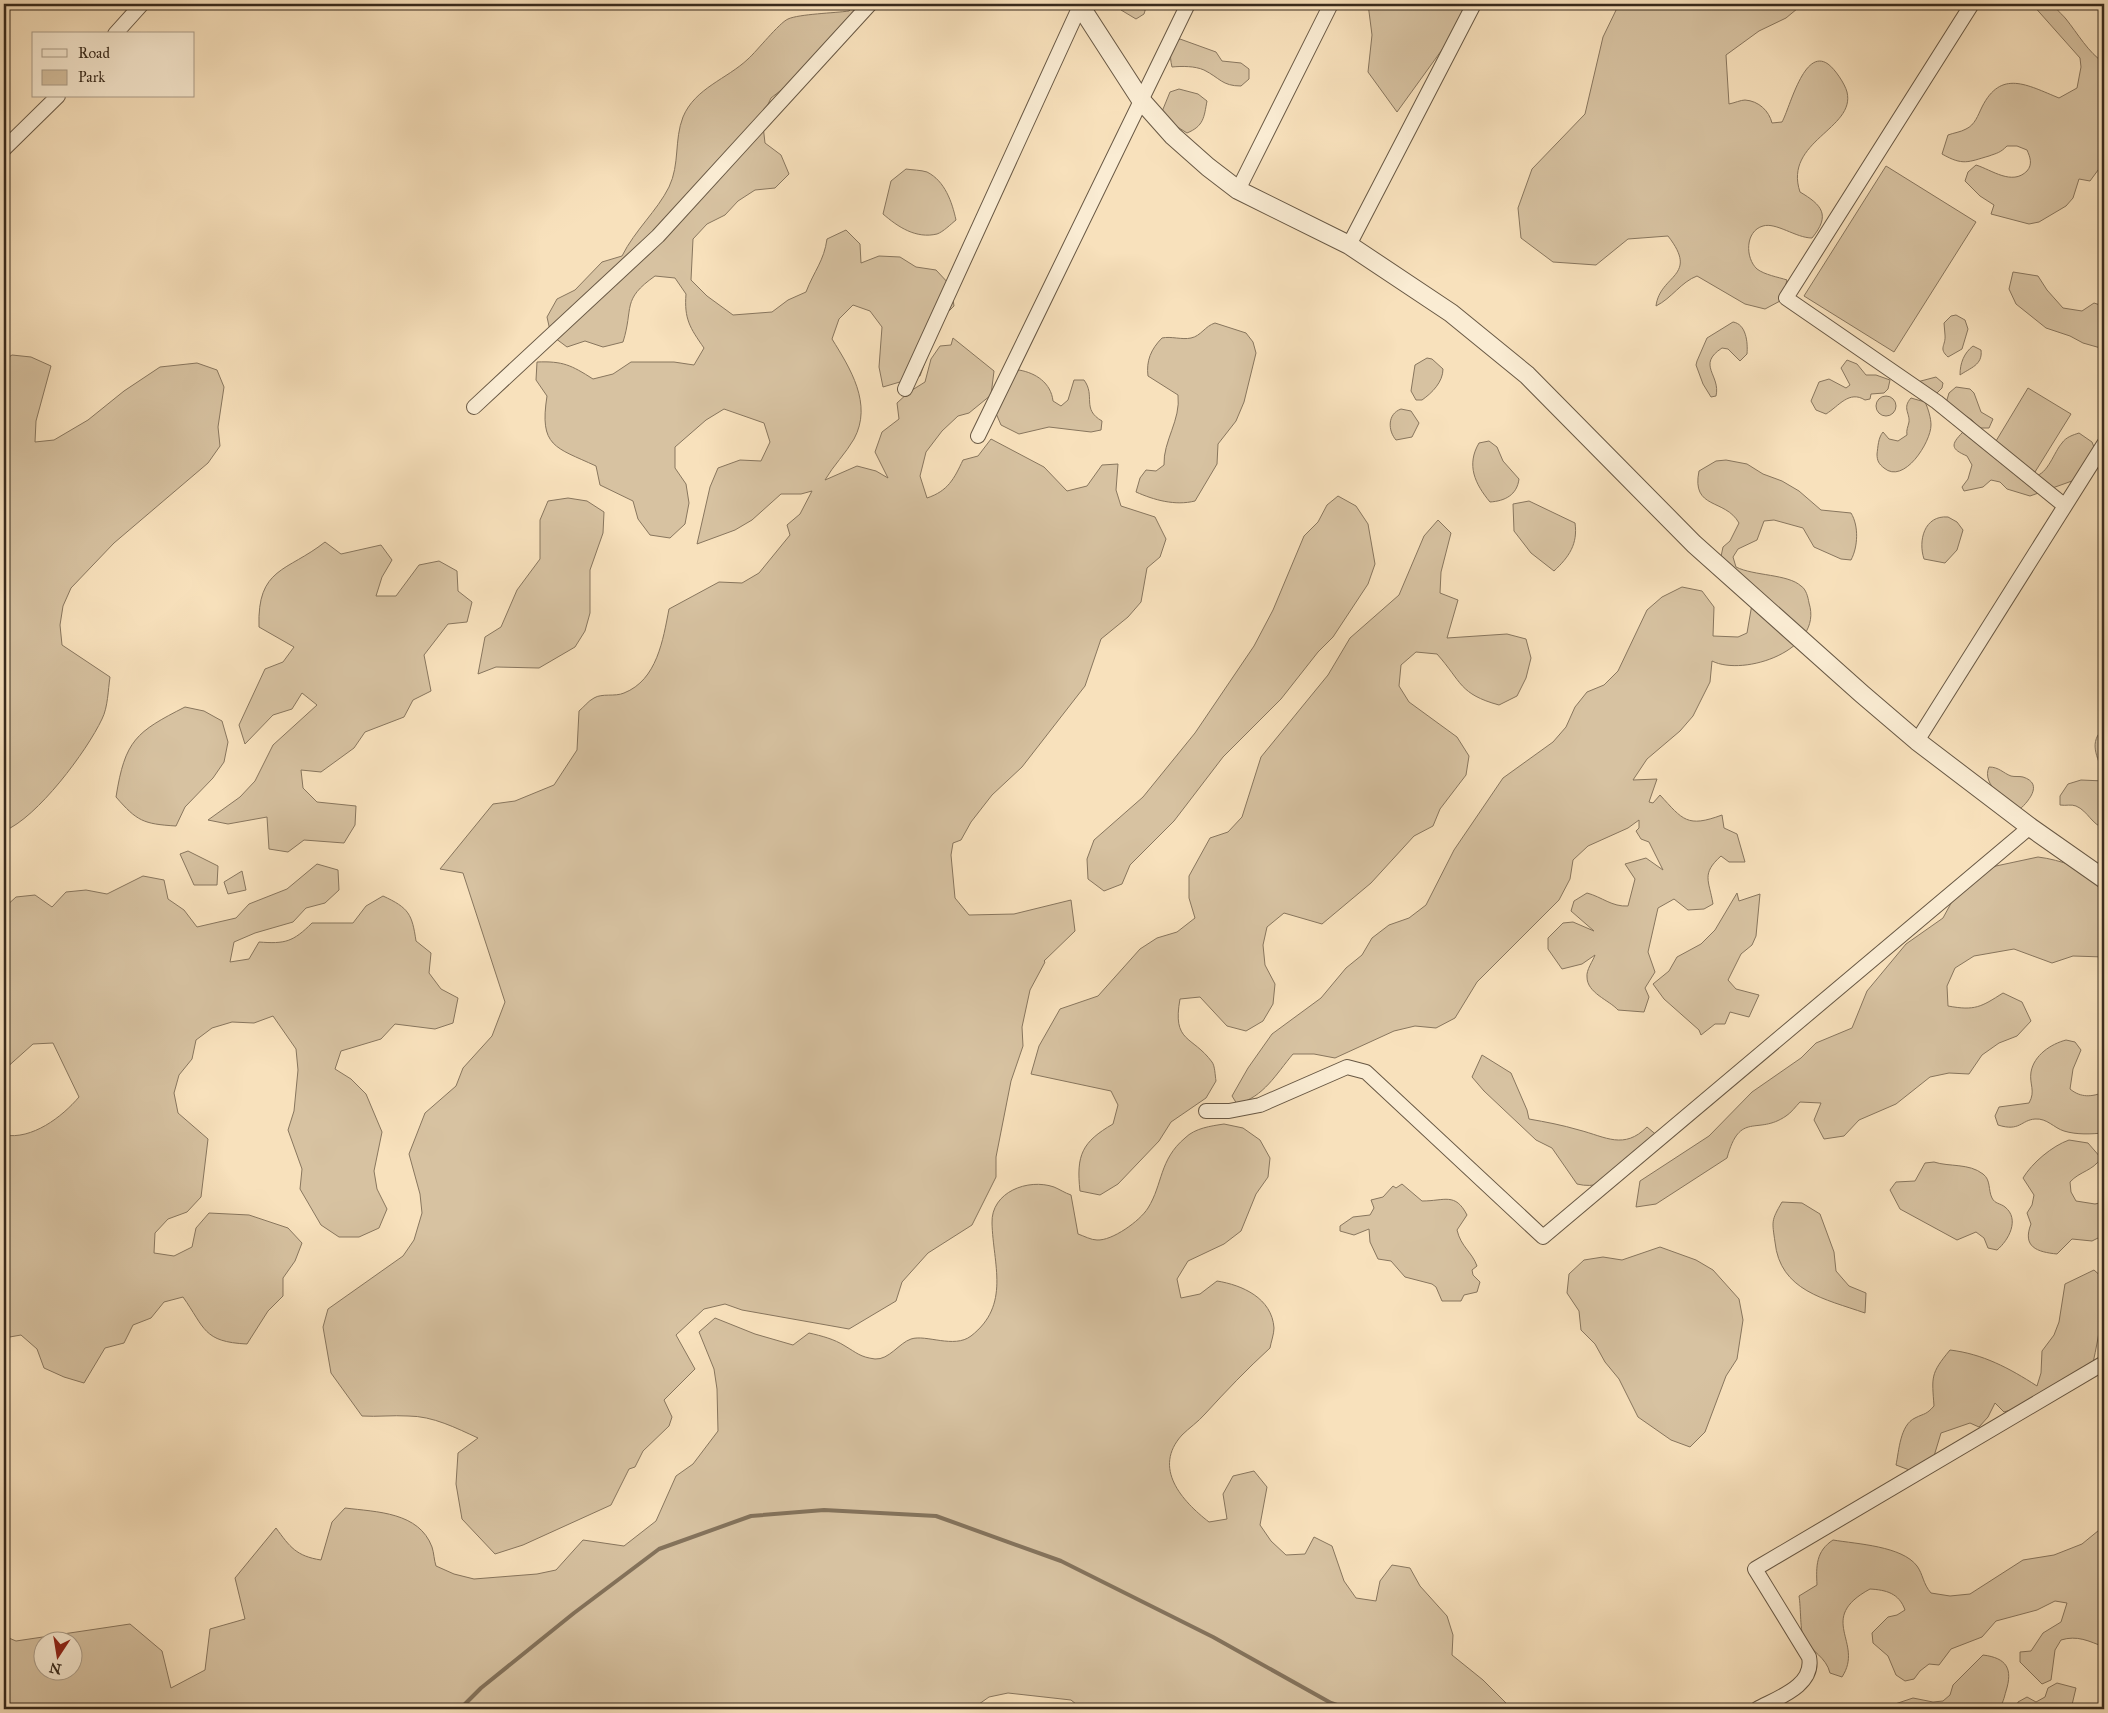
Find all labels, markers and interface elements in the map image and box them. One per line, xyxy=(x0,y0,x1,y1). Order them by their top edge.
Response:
legend xyxy=(32,32,195,98)
text: Road xyxy=(78,44,110,62)
text: Park xyxy=(78,68,105,86)
north arrow xyxy=(32,1630,82,1680)
text: N xyxy=(48,1659,63,1678)

